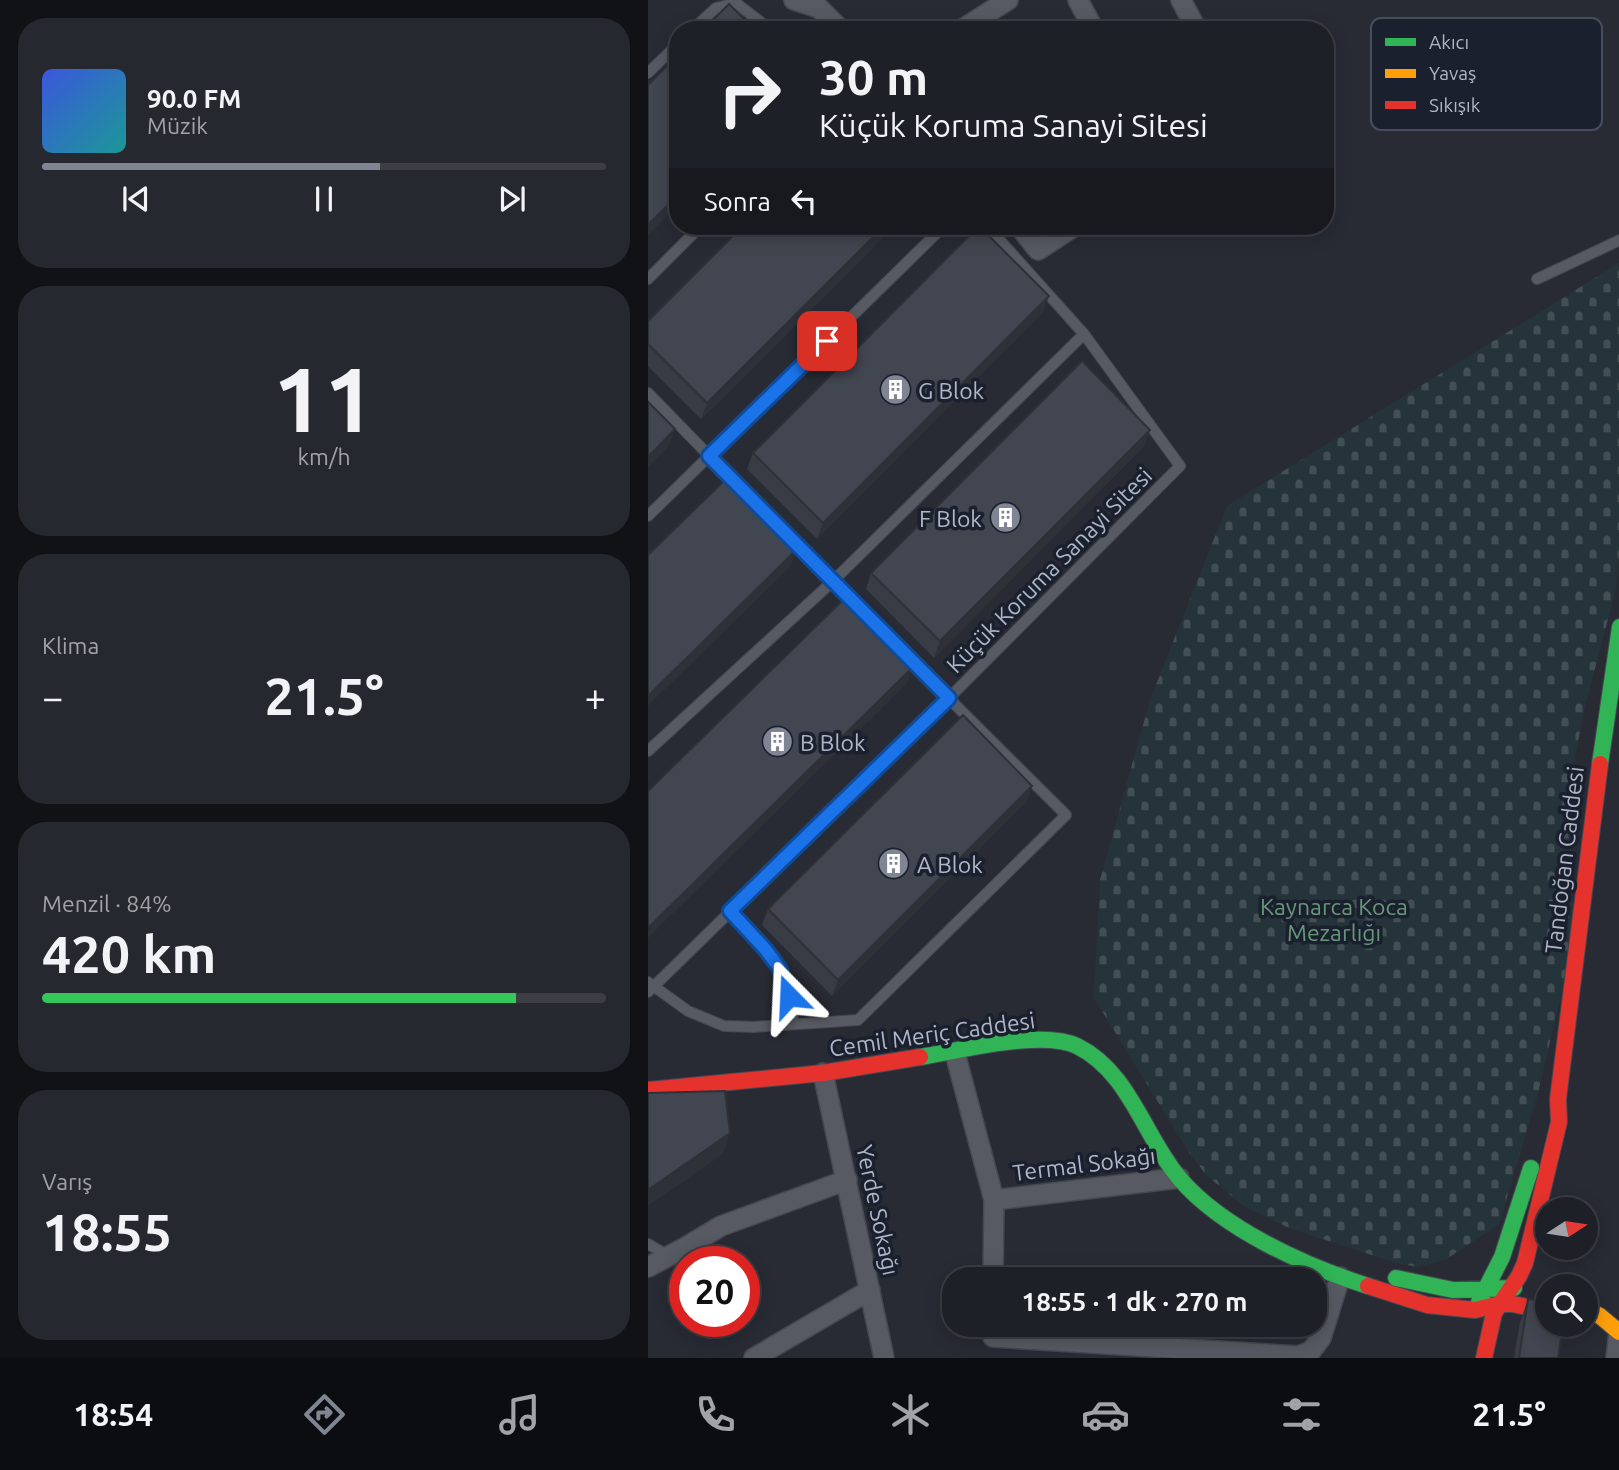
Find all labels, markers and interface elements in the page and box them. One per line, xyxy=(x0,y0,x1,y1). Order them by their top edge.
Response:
legend xyxy=(1371,18,1602,130)
text: Akıcı xyxy=(1429,31,1469,53)
icon: right xyxy=(704,49,795,140)
text: 30 m xyxy=(819,49,928,104)
text: Yavaş xyxy=(1429,62,1476,84)
text: 90.0 FM xyxy=(147,84,241,113)
text: Sıkışık xyxy=(1429,94,1481,116)
text: Küçük Koruma Sanayi Sitesi xyxy=(819,107,1208,143)
text: Müzik xyxy=(147,113,208,138)
icon: previous xyxy=(117,180,155,218)
icon: pause xyxy=(305,180,343,218)
icon: next xyxy=(493,180,531,218)
icon: left xyxy=(785,182,823,220)
text: Sonra xyxy=(704,187,771,216)
pin xyxy=(797,311,857,371)
icon: arrive xyxy=(808,322,846,360)
text: 11 xyxy=(273,347,375,449)
building icon: G Blok xyxy=(878,373,912,407)
place label: G Blok xyxy=(918,378,985,403)
text: km/h xyxy=(297,444,351,469)
street label: Küçük Koruma Sanayi Sitesi xyxy=(941,462,1157,678)
building icon: F Blok xyxy=(988,501,1022,535)
place label: F Blok xyxy=(919,506,982,531)
text: Klima xyxy=(42,633,99,658)
text: 21.5° xyxy=(264,667,384,725)
text: − xyxy=(42,676,63,718)
text: + xyxy=(585,676,606,718)
building icon: B Blok xyxy=(760,725,794,759)
place label: B Blok xyxy=(800,730,866,755)
street label: Tandoğan Caddesi xyxy=(1540,765,1588,955)
building icon: A Blok xyxy=(877,847,911,881)
place label: A Blok xyxy=(917,852,983,877)
text: Menzil · 84% xyxy=(42,891,172,916)
park label: Kaynarca Koca Mezarlığı xyxy=(1260,894,1408,945)
text: 420 km xyxy=(42,925,216,983)
position arrow xyxy=(752,959,826,1033)
street label: Cemil Meriç Caddesi xyxy=(827,1007,1037,1061)
street label: Yerde Sokağı xyxy=(852,1142,904,1278)
street label: Termal Sokağı xyxy=(1011,1143,1157,1185)
text: Varış xyxy=(42,1169,92,1194)
north arrow xyxy=(1535,1197,1598,1260)
map controls xyxy=(1535,1197,1598,1337)
text: 18:55 xyxy=(42,1203,172,1261)
speed limit sign: 20 xyxy=(669,1246,760,1337)
button: search xyxy=(1535,1274,1598,1337)
text: 18:55 · 1 dk · 270 m xyxy=(1021,1287,1248,1316)
icon: directions xyxy=(300,1390,349,1439)
icon: music xyxy=(495,1390,544,1439)
icon: phone xyxy=(691,1390,740,1439)
icon: climate xyxy=(886,1390,935,1439)
icon: car xyxy=(1081,1390,1130,1439)
icon: filters xyxy=(1277,1390,1326,1439)
text: 18:54 xyxy=(73,1396,153,1432)
text: 21.5° xyxy=(1472,1396,1546,1432)

